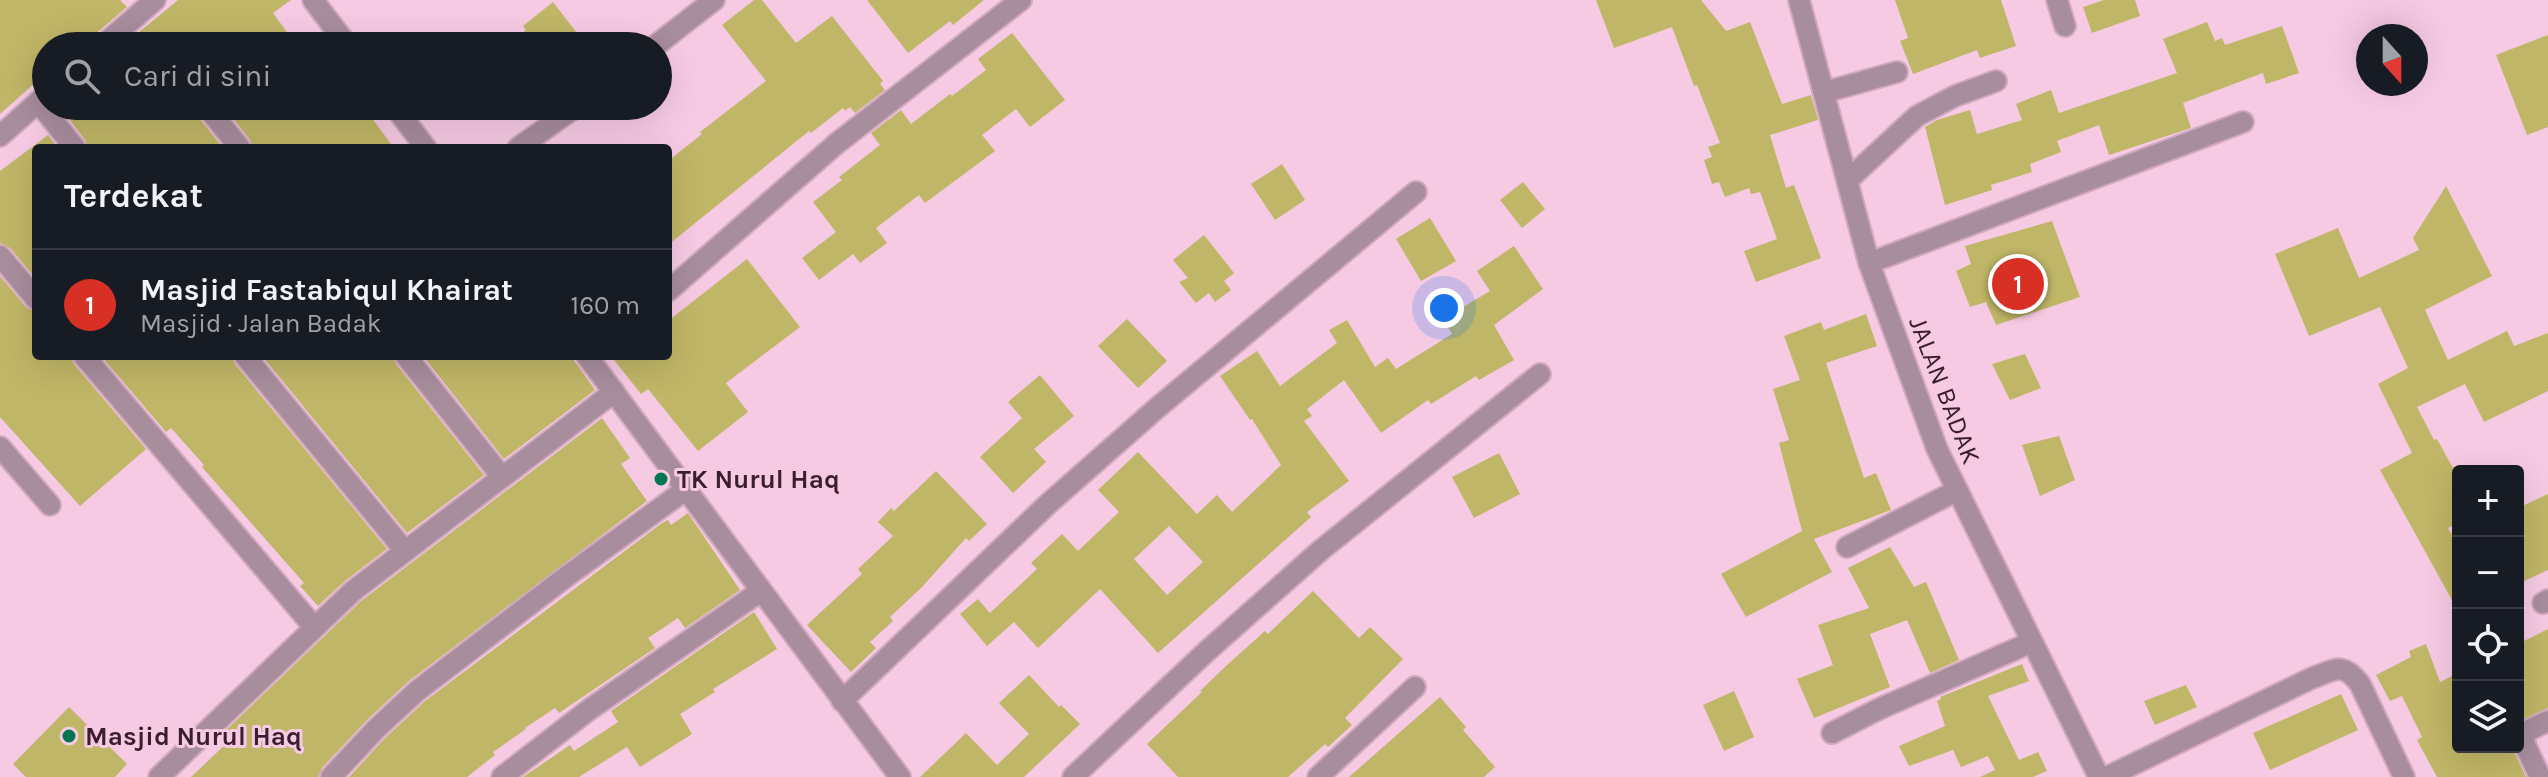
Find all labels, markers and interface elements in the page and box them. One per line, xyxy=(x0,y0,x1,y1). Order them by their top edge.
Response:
north arrow xyxy=(2356,24,2428,96)
search box xyxy=(32,32,672,120)
icon: search xyxy=(60,54,104,98)
text: Cari di sini xyxy=(124,58,271,94)
text: Terdekat xyxy=(64,176,203,216)
pin: 1 xyxy=(1992,254,2044,314)
text: Masjid Fastabiqul Khairat xyxy=(140,272,513,308)
your location xyxy=(1424,288,1464,328)
text: 1 xyxy=(85,290,95,321)
text: 160 m xyxy=(571,290,640,321)
text: Masjid · Jalan Badak xyxy=(140,308,381,339)
street label: JALAN BADAK xyxy=(1902,312,1987,468)
place label: TK Nurul Haq xyxy=(677,464,840,495)
map controls xyxy=(2452,465,2524,753)
button: + xyxy=(2452,465,2524,537)
marker: TK Nurul Haq xyxy=(652,470,670,488)
button: − xyxy=(2452,537,2524,609)
button: locate xyxy=(2452,609,2524,681)
button: layers xyxy=(2452,681,2524,753)
place label: Masjid Nurul Haq xyxy=(85,721,302,752)
marker: Masjid Nurul Haq xyxy=(60,727,78,745)

